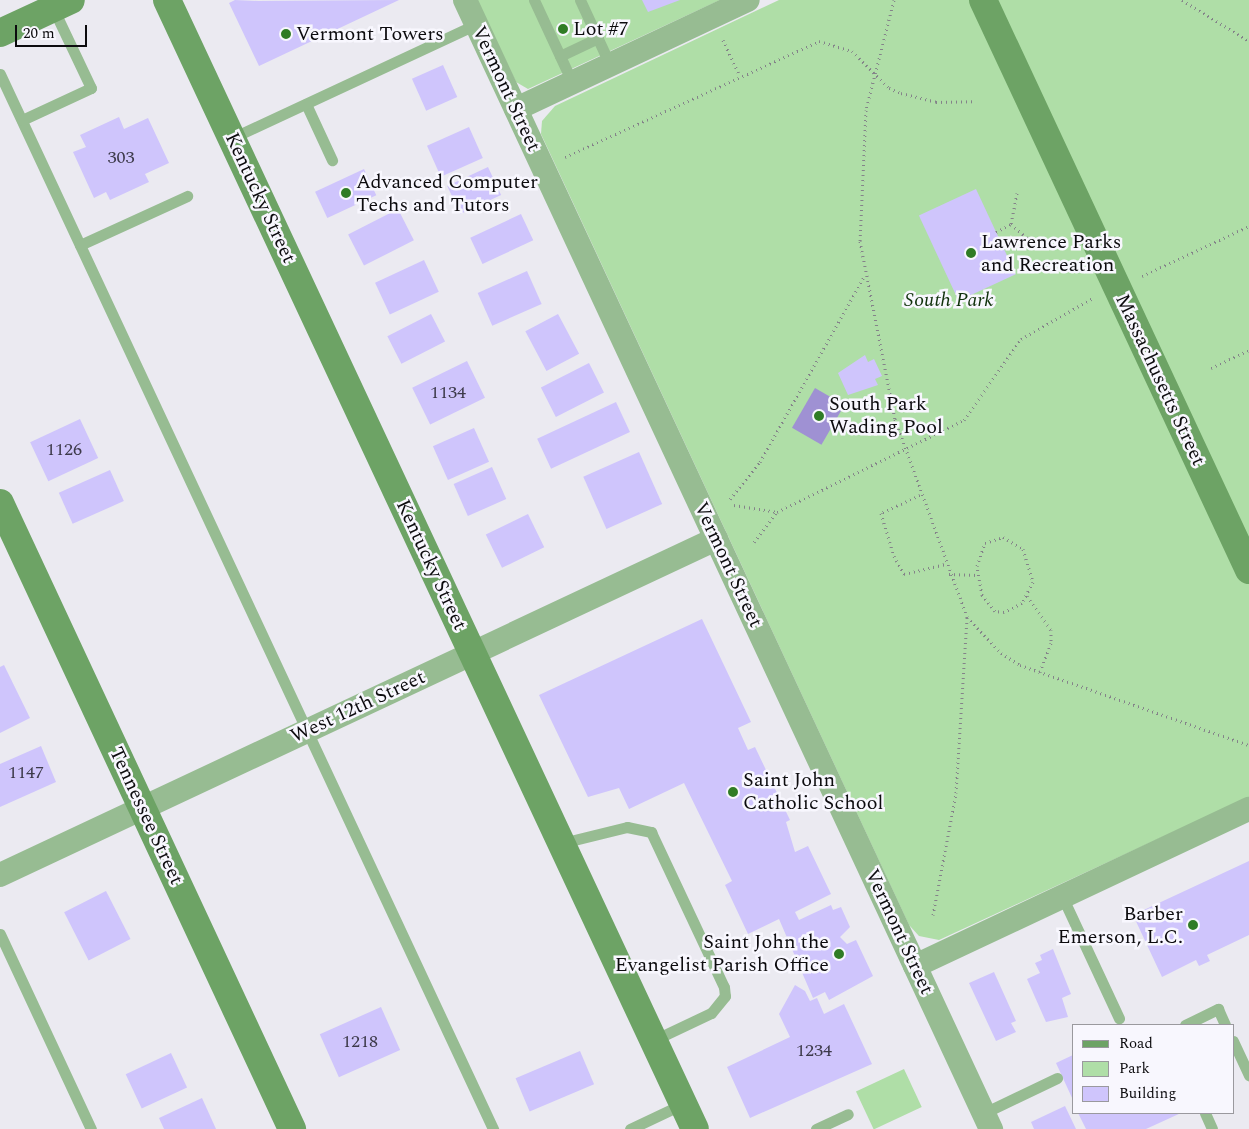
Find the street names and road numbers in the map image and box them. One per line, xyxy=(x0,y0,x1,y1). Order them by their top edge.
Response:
street label: Vermont Street xyxy=(466,22,546,156)
street label: Kentucky Street xyxy=(219,129,301,267)
street label: Massachusetts Street xyxy=(1110,290,1210,470)
street label: Kentucky Street xyxy=(390,496,472,634)
street label: Vermont Street xyxy=(688,498,768,632)
street label: West 12th Street xyxy=(287,665,429,749)
street label: Tennessee Street xyxy=(104,743,188,889)
street label: Vermont Street xyxy=(859,865,939,999)

